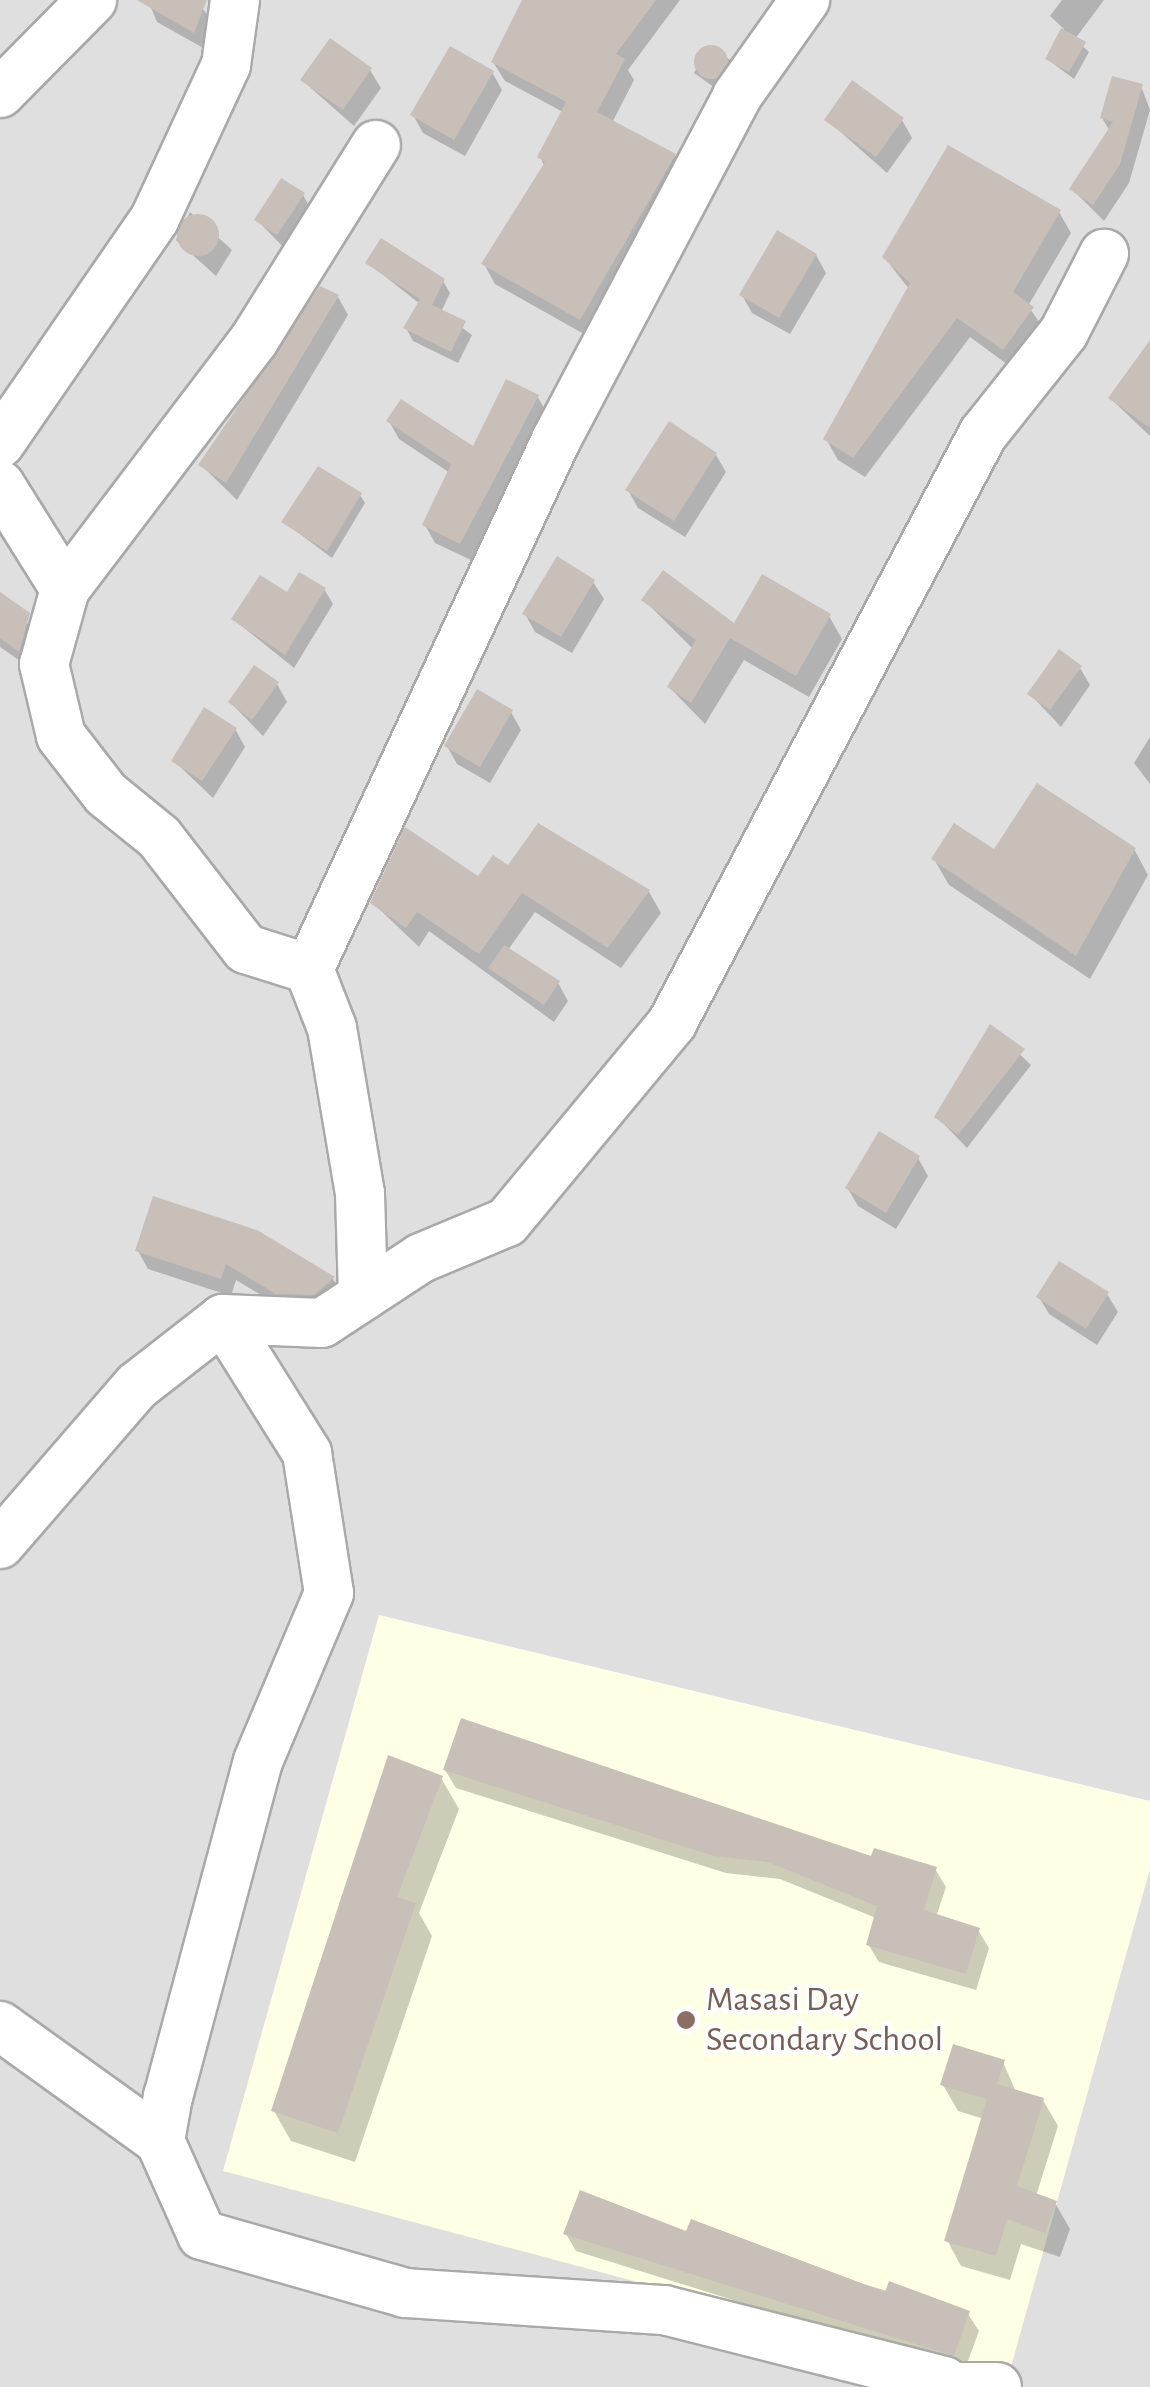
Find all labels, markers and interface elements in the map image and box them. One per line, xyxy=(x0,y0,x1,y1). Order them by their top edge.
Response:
place label: Masasi Day Secondary School xyxy=(706,1979,943,2061)
marker: Masasi Day Secondary School xyxy=(675,2009,697,2031)

